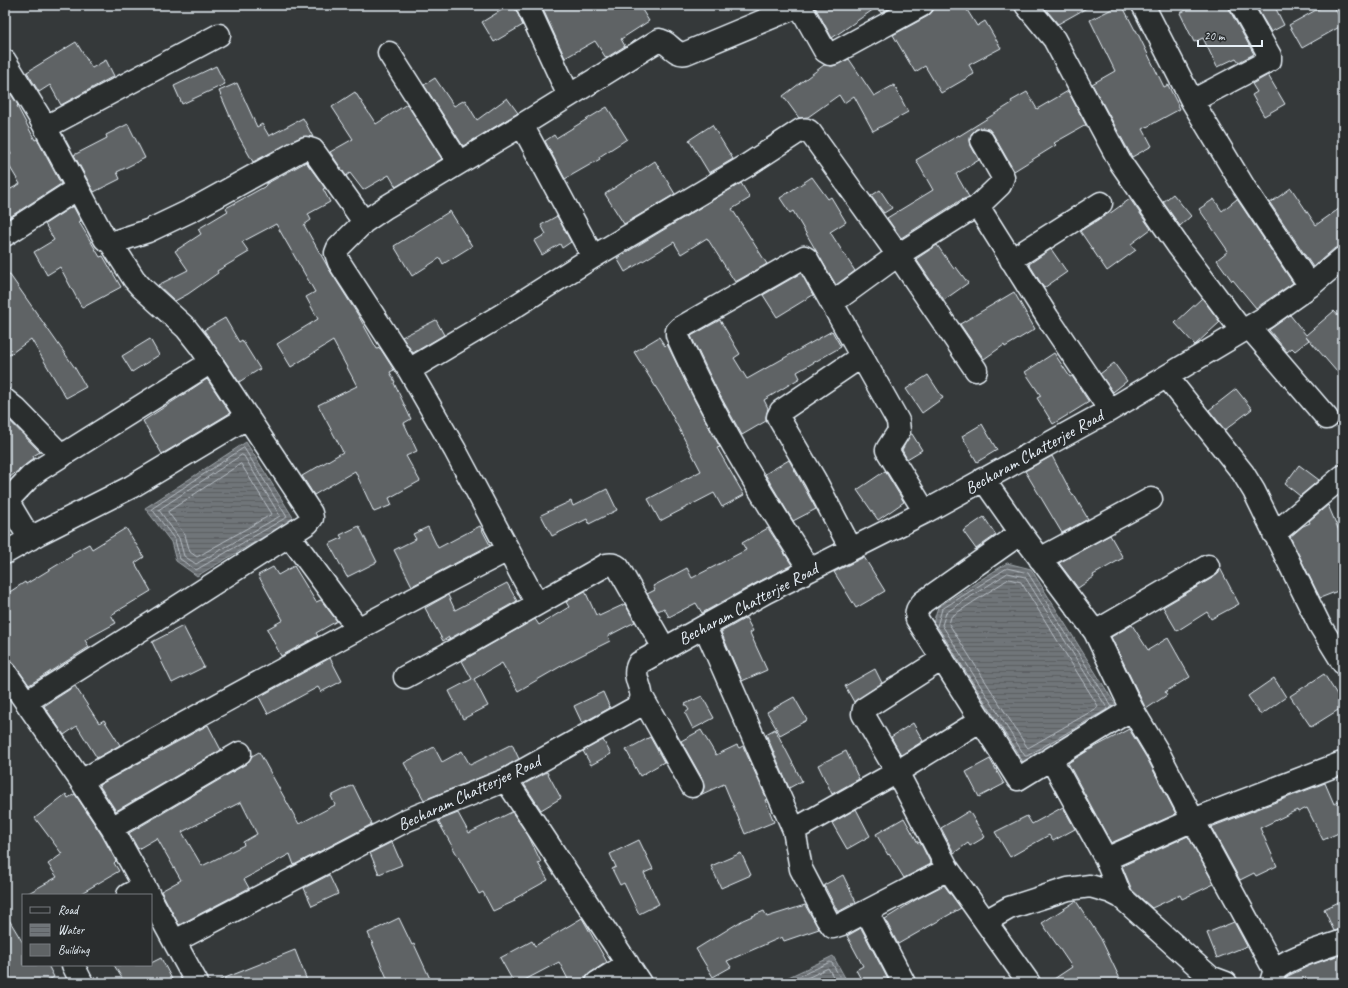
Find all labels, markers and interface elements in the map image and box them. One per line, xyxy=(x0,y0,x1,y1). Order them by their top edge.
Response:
scale bar xyxy=(1198,22,1262,48)
text: 20 m xyxy=(1204,28,1226,44)
street label: Becharam Chatterjee Road xyxy=(961,404,1109,499)
street label: Becharam Chatterjee Road xyxy=(675,557,823,650)
street label: Becharam Chatterjee Road xyxy=(394,750,546,835)
legend xyxy=(22,894,152,966)
text: Road xyxy=(58,902,80,918)
text: Water xyxy=(58,922,86,938)
text: Building xyxy=(58,942,90,958)

